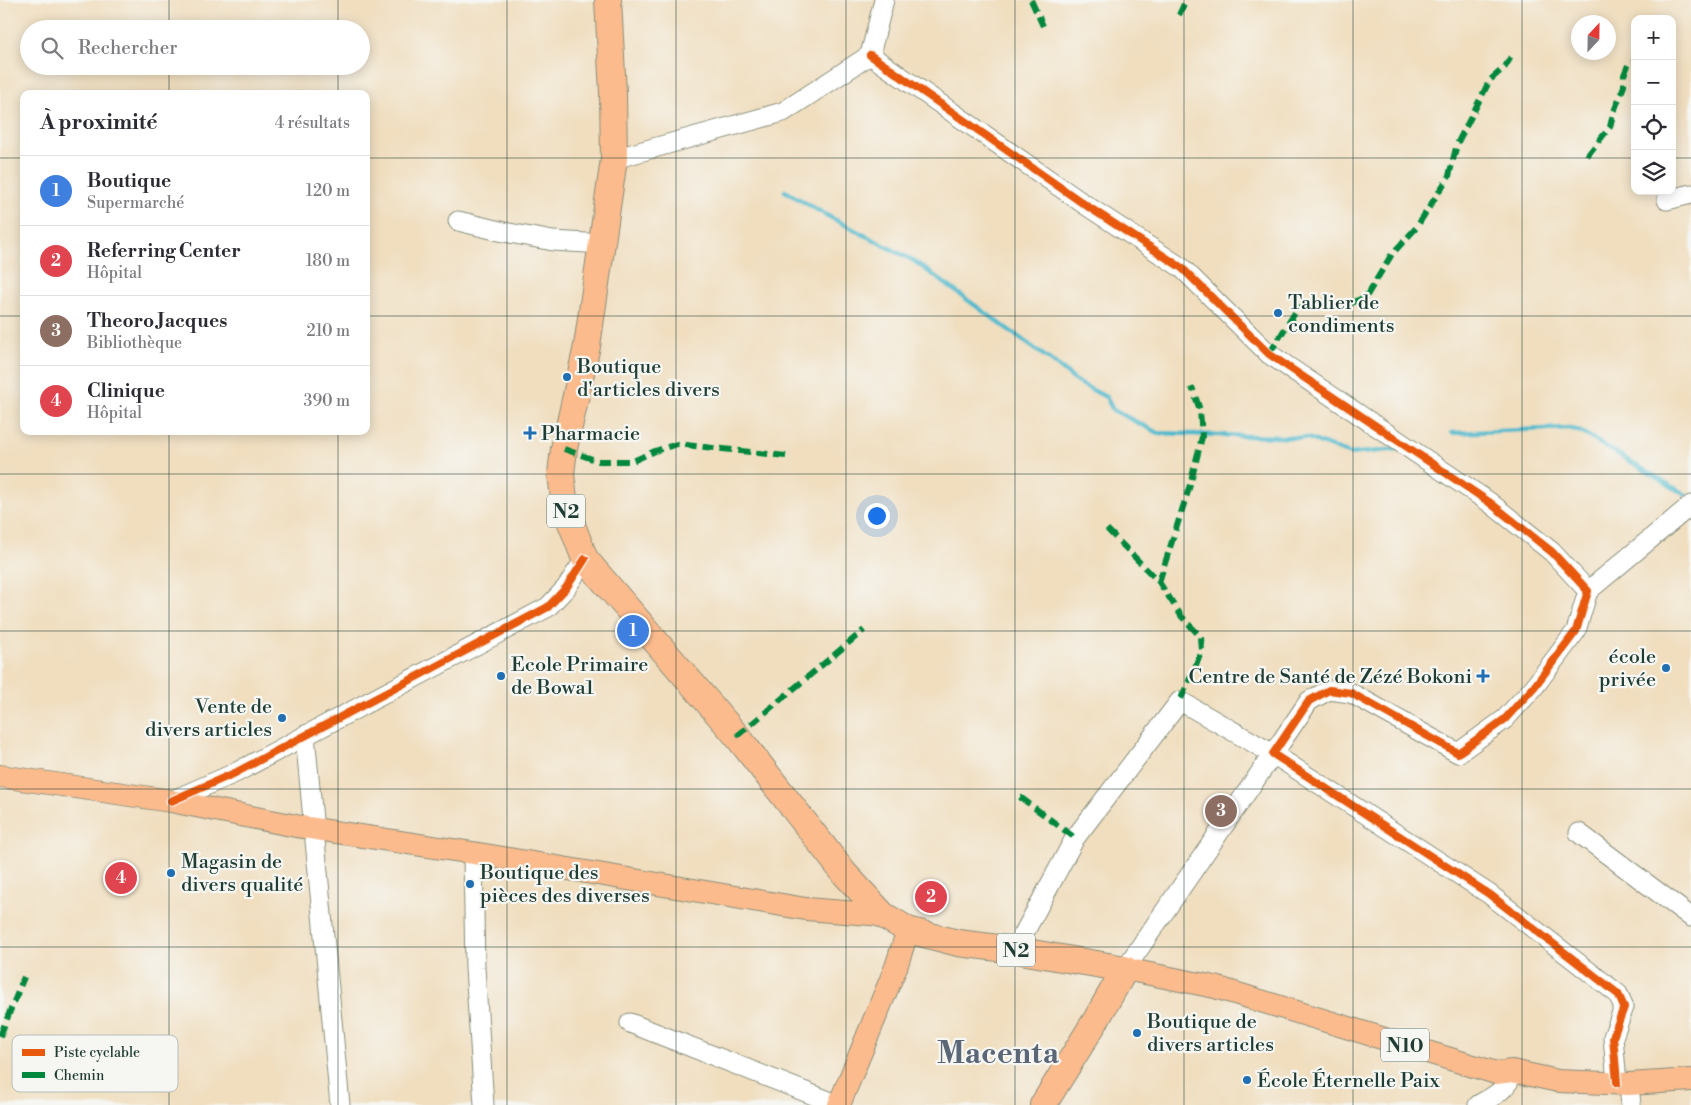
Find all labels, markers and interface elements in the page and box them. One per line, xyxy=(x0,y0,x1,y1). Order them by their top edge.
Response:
north arrow xyxy=(1571,15,1616,60)
map controls xyxy=(1631,15,1676,195)
button: + xyxy=(1631,15,1676,60)
search box xyxy=(20,20,370,75)
icon: search xyxy=(38,34,66,62)
text: Rechercher xyxy=(78,36,177,60)
button: − xyxy=(1631,60,1676,105)
button: locate xyxy=(1631,105,1676,150)
text: À proximité xyxy=(40,110,157,136)
text: 4 résultats xyxy=(275,113,350,133)
button: layers xyxy=(1631,150,1676,195)
text: Boutique xyxy=(87,169,171,193)
text: 1 xyxy=(52,181,60,201)
text: 120 m xyxy=(306,181,350,201)
text: Supermarché xyxy=(87,193,184,213)
text: Referring Center xyxy=(87,239,241,263)
text: 2 xyxy=(51,251,61,271)
text: 180 m xyxy=(306,251,350,271)
text: Hôpital xyxy=(87,263,142,283)
place label: Tablier de condiments xyxy=(1288,291,1395,339)
marker: Tablier de condiments xyxy=(1272,307,1284,319)
text: Theoro Jacques xyxy=(87,309,227,333)
text: 3 xyxy=(51,321,61,341)
text: 210 m xyxy=(306,321,350,341)
text: Bibliothèque xyxy=(87,333,182,353)
place label: Boutique d'articles divers xyxy=(576,355,720,403)
marker: Boutique d'articles divers xyxy=(561,371,573,383)
text: Clinique xyxy=(87,379,165,403)
text: 4 xyxy=(51,391,61,411)
text: 390 m xyxy=(304,391,350,411)
text: Hôpital xyxy=(87,403,142,423)
place label: Pharmacie xyxy=(541,422,640,447)
marker: Pharmacie xyxy=(523,426,537,440)
road number: N2 xyxy=(547,494,585,528)
your location xyxy=(864,503,890,529)
pin: 1 xyxy=(617,612,649,650)
place label: école privée xyxy=(1599,645,1656,693)
place label: Ecole Primaire de Bowa1 xyxy=(511,653,648,701)
marker: école privée xyxy=(1660,662,1672,674)
place label: Centre de Santé de Zézé Bokoni xyxy=(1188,665,1472,690)
marker: Centre de Santé de Zézé Bokoni xyxy=(1476,669,1490,683)
marker: Ecole Primaire de Bowa1 xyxy=(495,670,507,682)
place label: Vente de divers articles xyxy=(145,695,272,743)
marker: Vente de divers articles xyxy=(276,712,288,724)
pin: 3 xyxy=(1205,792,1237,830)
place label: Magasin de divers qualité xyxy=(181,850,303,898)
pin: 4 xyxy=(105,859,137,897)
place label: Boutique des pièces des diverses xyxy=(479,861,650,909)
marker: Magasin de divers qualité xyxy=(165,867,177,879)
marker: Boutique des pièces des diverses xyxy=(464,878,476,890)
pin: 2 xyxy=(915,878,947,916)
road number: N2 xyxy=(997,934,1035,966)
place label: Boutique de divers articles xyxy=(1146,1010,1274,1058)
marker: Boutique de divers articles xyxy=(1131,1027,1143,1039)
road number: N10 xyxy=(1381,1028,1429,1062)
legend xyxy=(12,1035,178,1092)
district label: Macenta xyxy=(937,1035,1060,1073)
text: Piste cyclable xyxy=(54,1044,140,1062)
text: Chemin xyxy=(54,1067,105,1085)
place label: École Éternelle Paix xyxy=(1257,1068,1441,1094)
marker: École Éternelle Paix xyxy=(1241,1074,1253,1086)

